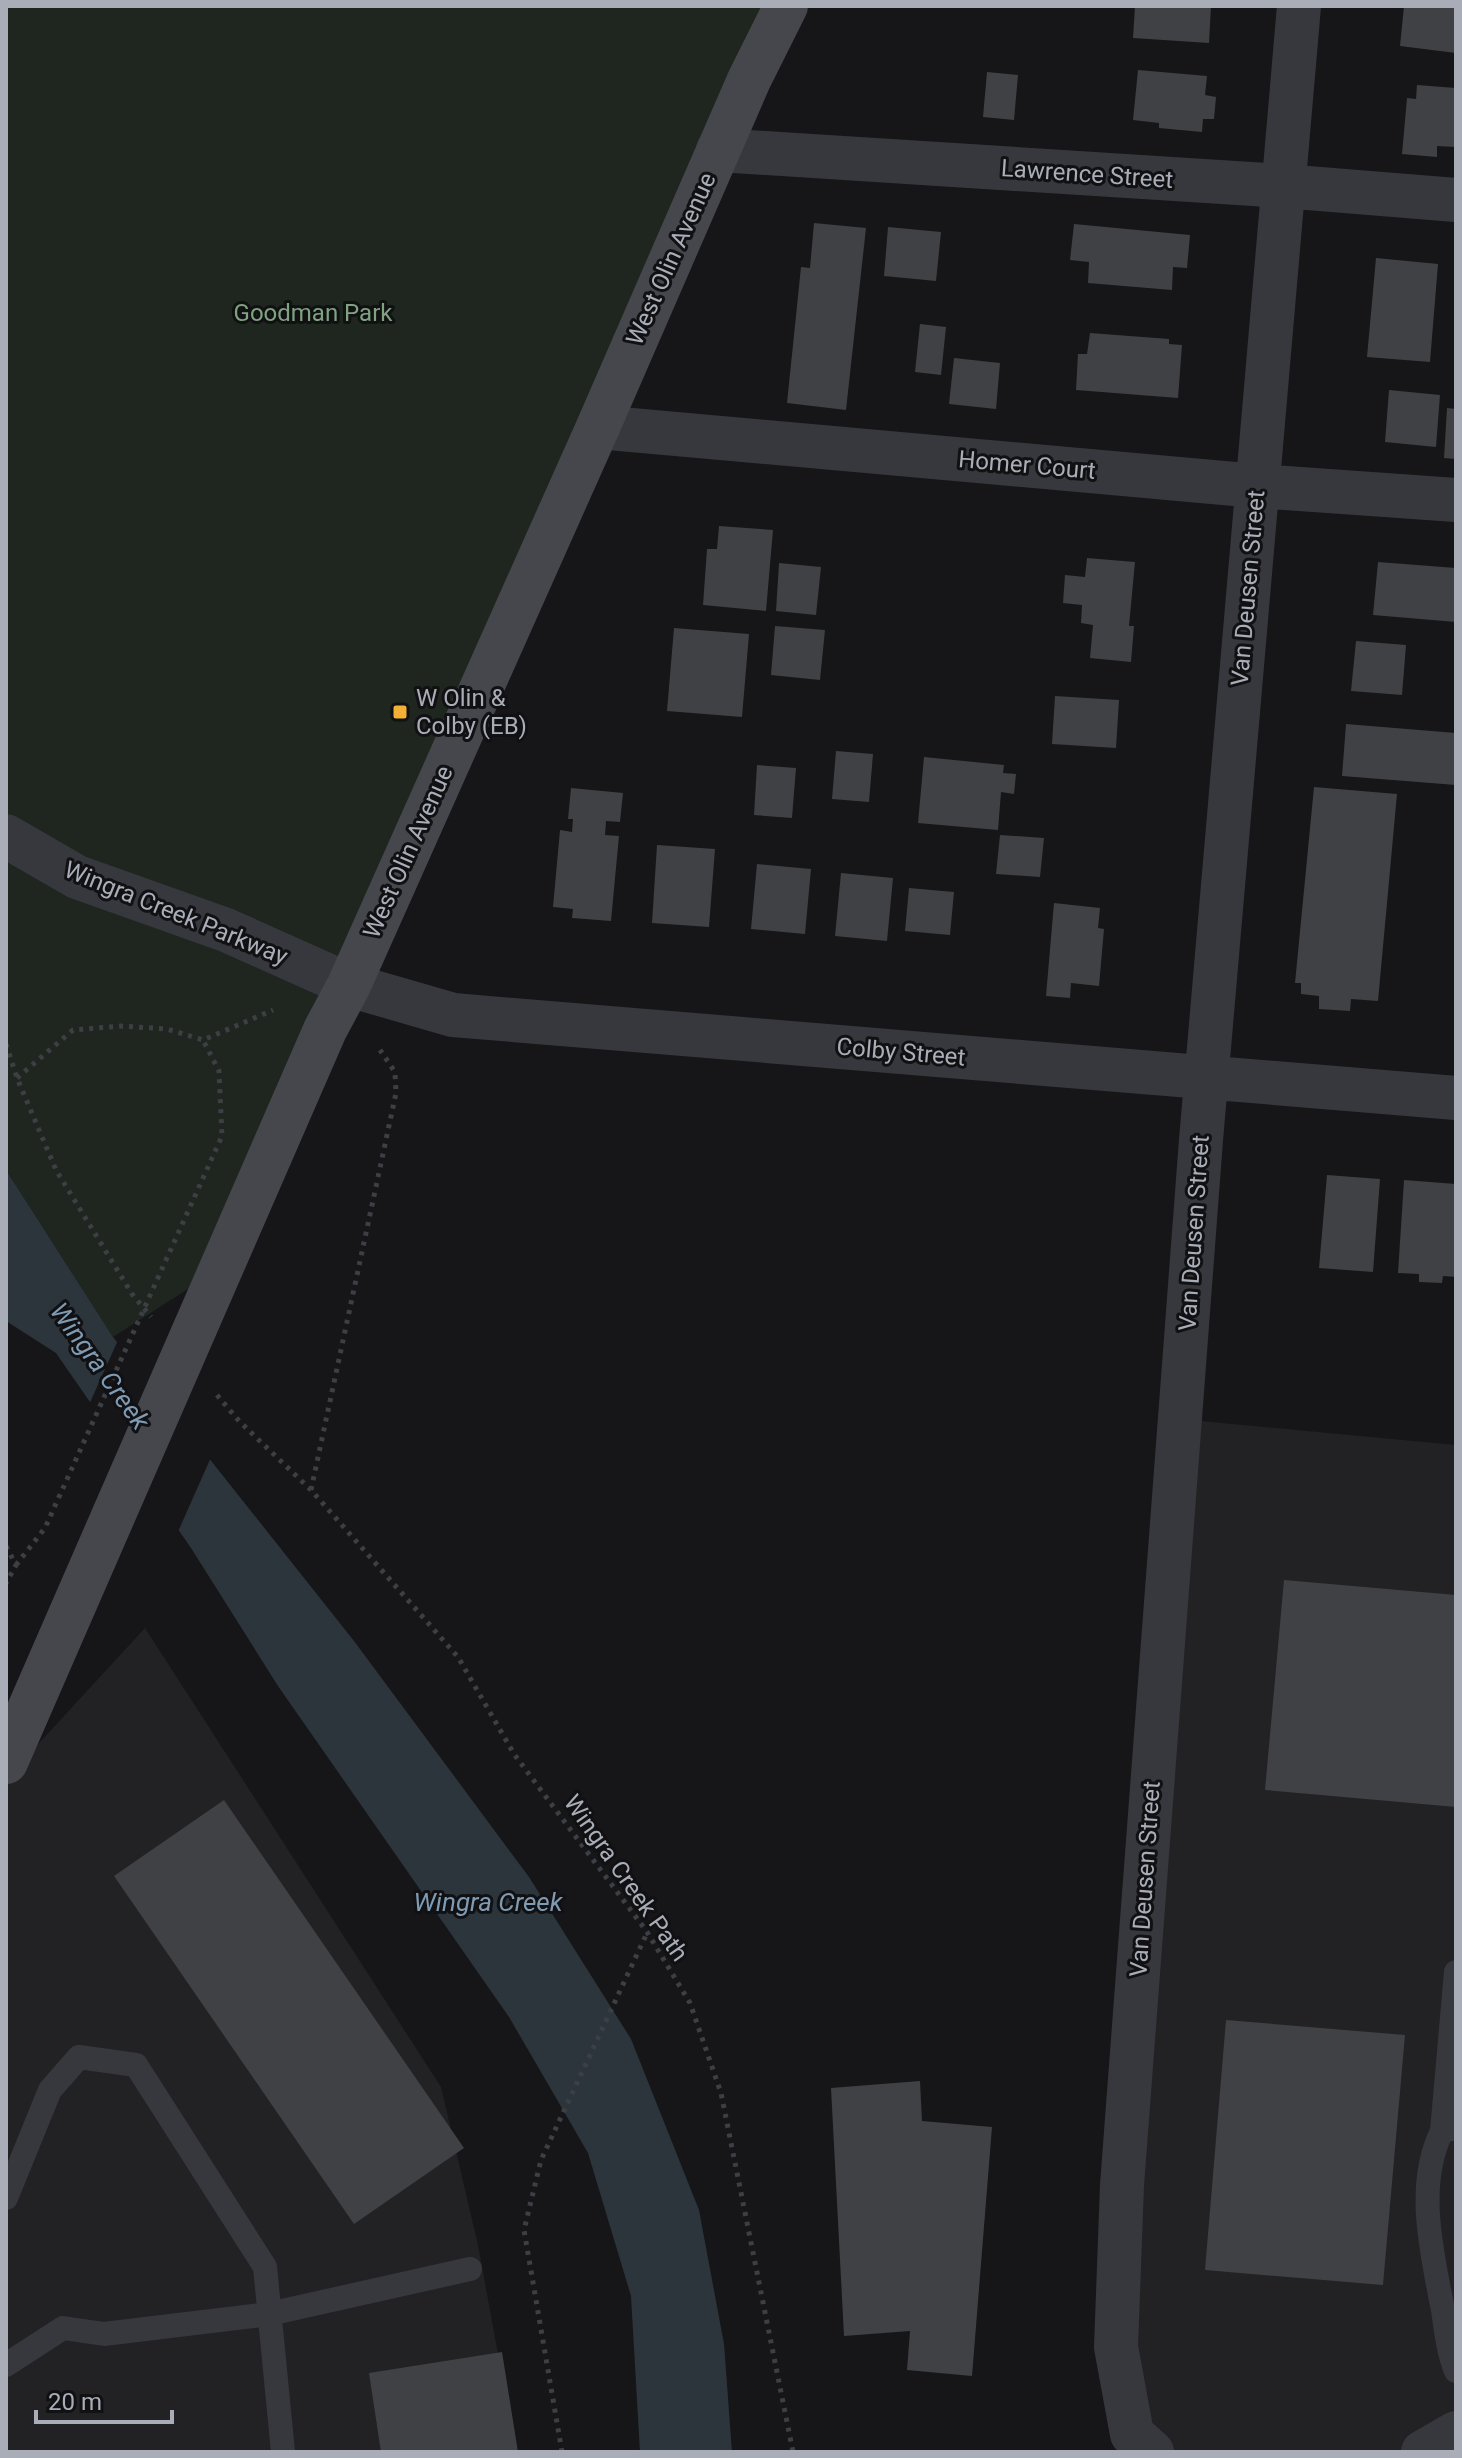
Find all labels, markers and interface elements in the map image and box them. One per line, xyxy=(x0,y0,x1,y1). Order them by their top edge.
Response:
street label: Lawrence Street xyxy=(1000,154,1174,194)
street label: West Olin Avenue xyxy=(620,168,722,350)
park label: Goodman Park xyxy=(234,299,393,327)
street label: Homer Court xyxy=(957,445,1097,485)
street label: Van Deusen Street xyxy=(1225,489,1271,687)
place label: W Olin & Colby (EB) xyxy=(416,684,527,740)
marker: W Olin & Colby (EB) xyxy=(391,703,409,721)
street label: West Olin Avenue xyxy=(357,761,459,943)
street label: Wingra Creek Parkway xyxy=(60,855,292,971)
street label: Colby Street xyxy=(835,1032,967,1072)
street label: Van Deusen Street xyxy=(1173,1134,1215,1332)
water label: Wingra Creek xyxy=(44,1297,157,1436)
street label: Van Deusen Street xyxy=(1124,1780,1166,1978)
street label: Wingra Creek Path xyxy=(558,1789,694,1967)
water label: Wingra Creek xyxy=(414,1887,564,1917)
scale bar xyxy=(36,2374,172,2424)
text: 20 m xyxy=(48,2388,102,2416)

